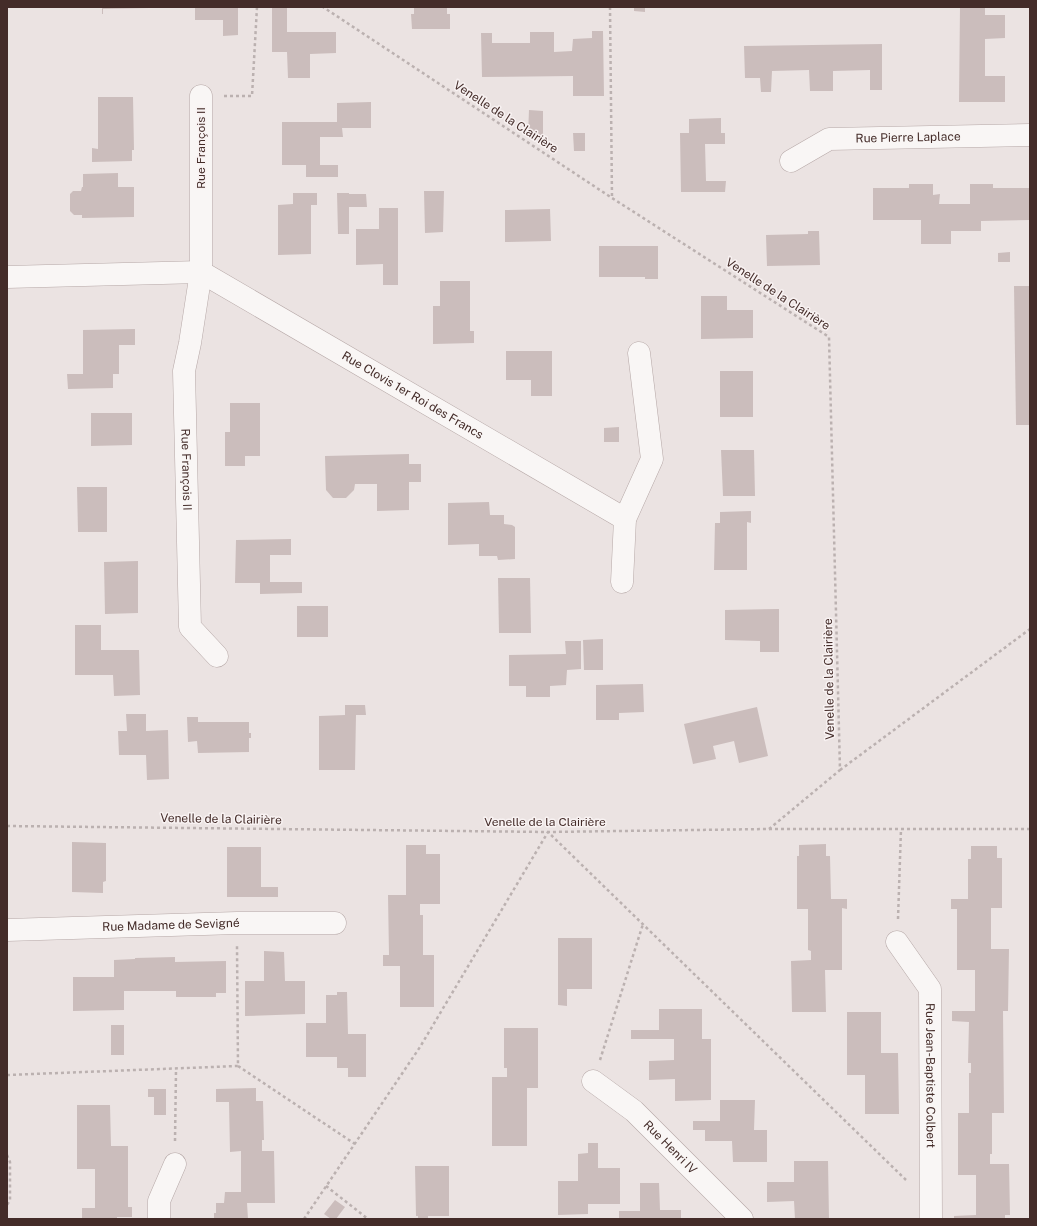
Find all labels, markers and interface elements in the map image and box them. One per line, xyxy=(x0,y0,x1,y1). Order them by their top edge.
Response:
street label: Venelle de la Clairière xyxy=(451,78,561,156)
street label: Rue François II xyxy=(194,107,208,189)
street label: Rue Pierre Laplace xyxy=(855,129,961,145)
street label: Venelle de la Clairière xyxy=(723,255,833,333)
street label: Rue Clovis 1er Roi des Francs xyxy=(339,349,486,442)
street label: Rue François II xyxy=(178,428,194,511)
street label: Venelle de la Clairière xyxy=(821,618,837,740)
street label: Venelle de la Clairière xyxy=(160,811,282,827)
street label: Venelle de la Clairière xyxy=(484,815,606,829)
street label: Rue Madame de Sevigné xyxy=(102,916,240,934)
street label: Rue Jean-Baptiste Colbert xyxy=(923,1003,938,1149)
street label: Rue Henri IV xyxy=(641,1118,700,1177)

